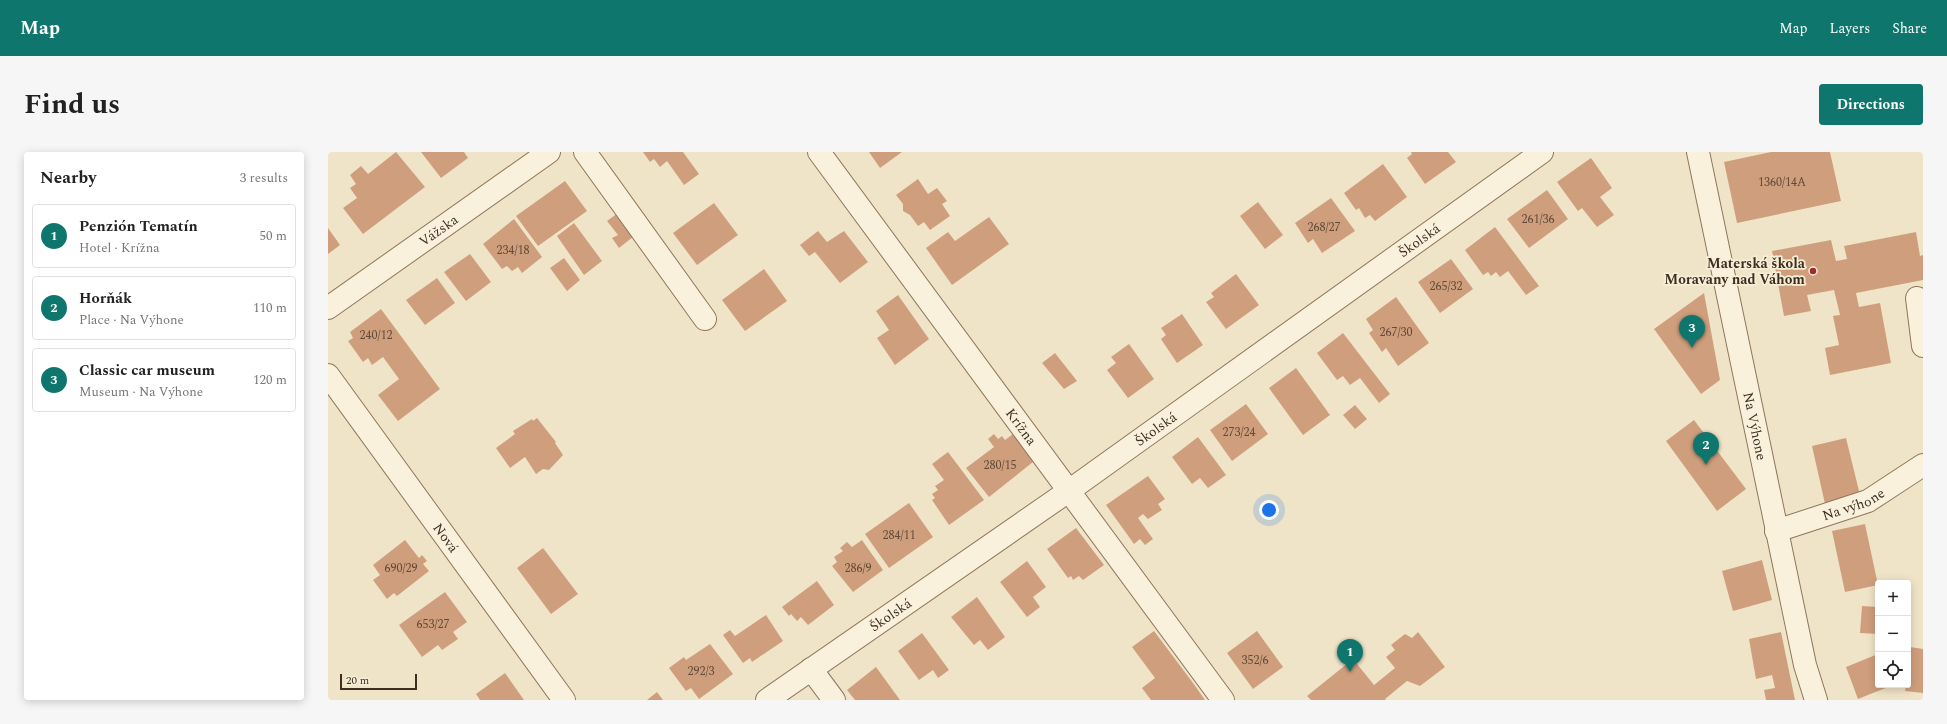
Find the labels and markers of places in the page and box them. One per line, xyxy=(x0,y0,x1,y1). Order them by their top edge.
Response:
place label: Materská škola Moravany nad Váhom xyxy=(1664,253,1806,290)
marker: Materská škola Moravany nad Váhom xyxy=(1808,266,1818,276)
pin: 3 xyxy=(1679,315,1705,348)
pin: 2 xyxy=(1693,432,1719,465)
pin: 1 xyxy=(1337,639,1363,672)

